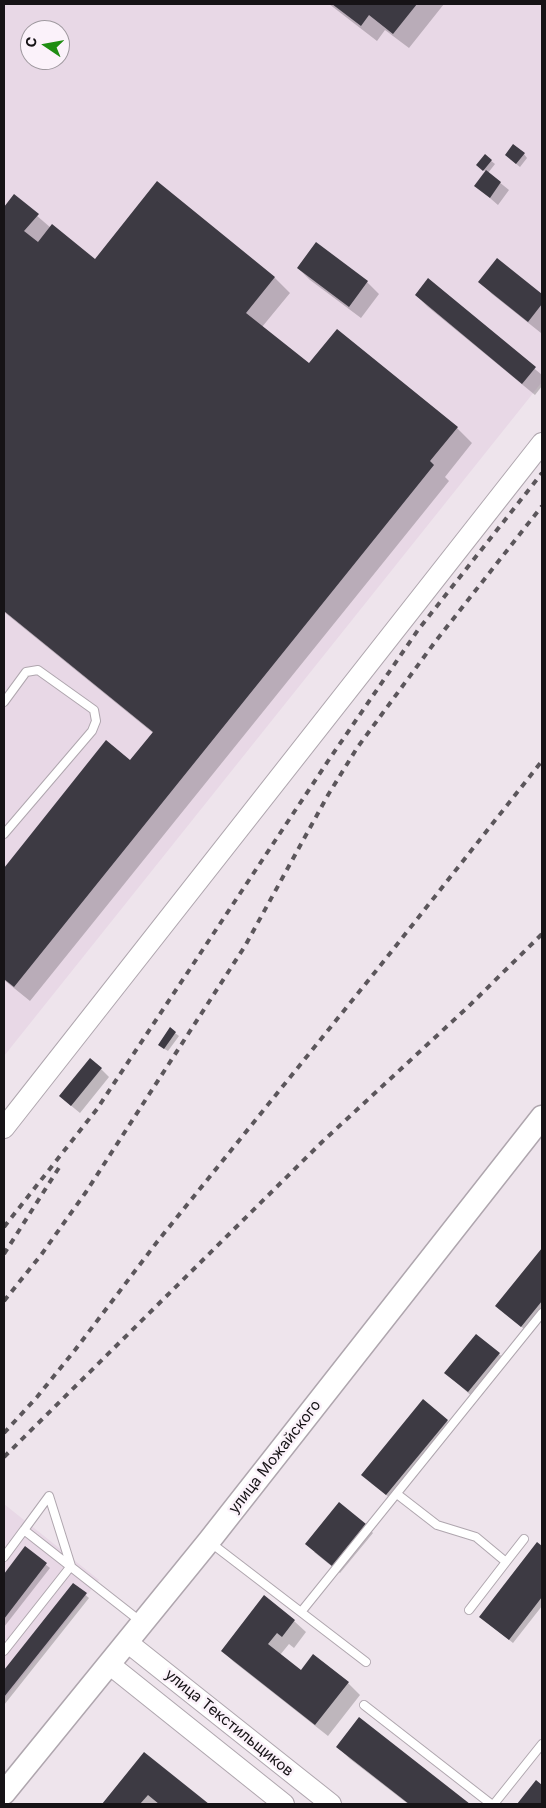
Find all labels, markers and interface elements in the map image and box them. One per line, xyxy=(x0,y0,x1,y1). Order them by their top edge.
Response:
north arrow xyxy=(20,20,70,70)
text: С xyxy=(21,35,40,49)
street label: улица Можайского xyxy=(225,1397,325,1517)
street label: улица Текстильщиков xyxy=(161,1666,297,1780)

